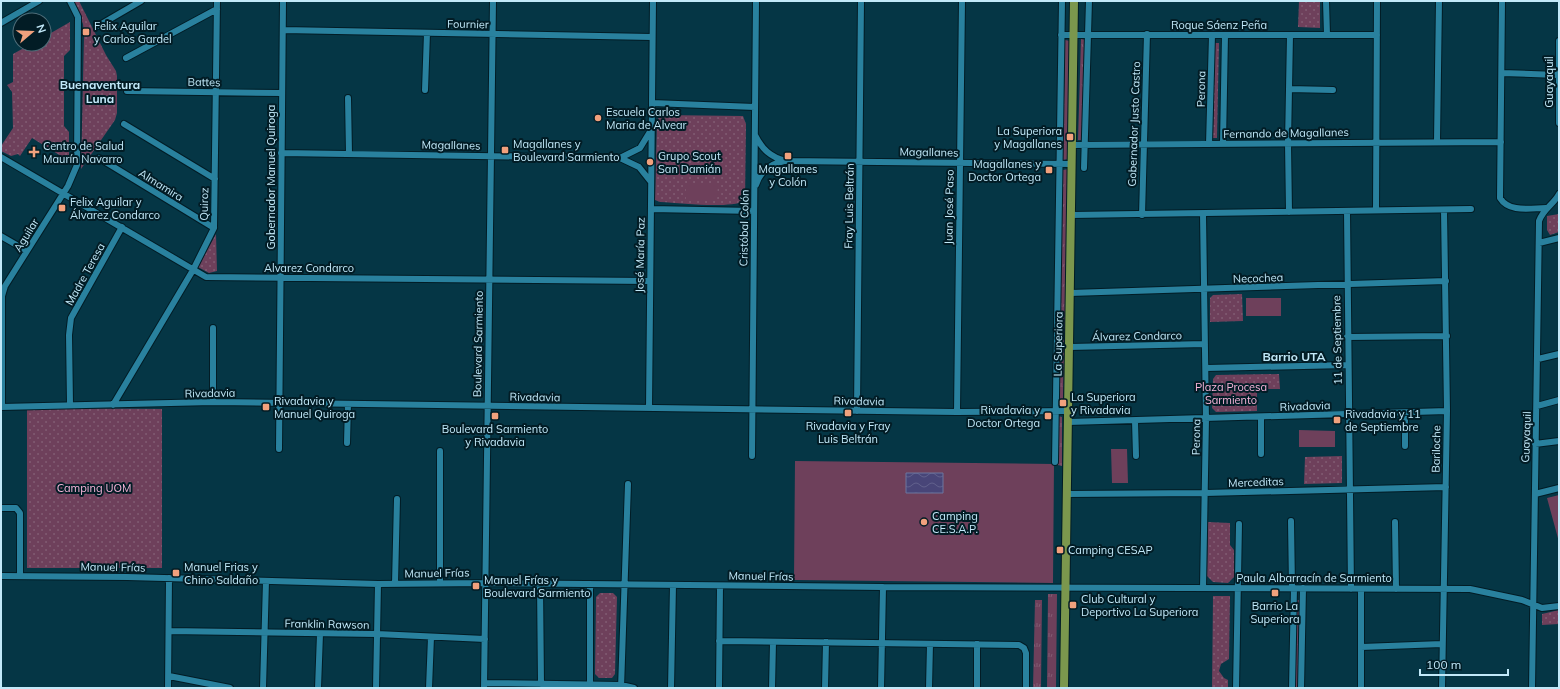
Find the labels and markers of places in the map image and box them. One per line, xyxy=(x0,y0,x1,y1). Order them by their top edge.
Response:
place label: Felix Aguilar y Carlos Gardel xyxy=(94,19,172,46)
marker: Felix Aguilar y Carlos Gardel xyxy=(81,27,91,37)
place label: Escuela Carlos Maria de Alvear xyxy=(606,105,687,132)
marker: Escuela Carlos Maria de Alvear xyxy=(593,113,603,123)
place label: La Superiora y Magallanes xyxy=(994,124,1062,151)
marker: La Superiora y Magallanes xyxy=(1065,132,1075,142)
place label: Magallanes y Boulevard Sarmiento xyxy=(513,137,620,164)
place label: Centro de Salud Maurín Navarro xyxy=(43,139,124,166)
marker: Magallanes y Boulevard Sarmiento xyxy=(500,145,510,155)
marker: Centro de Salud Maurín Navarro xyxy=(28,146,40,158)
place label: Grupo Scout San Damián xyxy=(658,149,721,176)
marker: Magallanes y Colón xyxy=(783,151,793,161)
marker: Grupo Scout San Damián xyxy=(645,157,655,167)
place label: Magallanes y Doctor Ortega xyxy=(968,157,1041,184)
place label: Magallanes y Colón xyxy=(759,162,818,189)
marker: Magallanes y Doctor Ortega xyxy=(1044,165,1054,175)
place label: Felix Aguilar y Álvarez Condarco xyxy=(70,195,160,222)
marker: Felix Aguilar y Álvarez Condarco xyxy=(57,203,67,213)
place label: La Superiora y Rivadavia xyxy=(1071,390,1136,417)
place label: Rivadavia y Manuel Quiroga xyxy=(274,394,355,421)
marker: La Superiora y Rivadavia xyxy=(1058,398,1068,408)
marker: Rivadavia y Manuel Quiroga xyxy=(261,402,271,412)
place label: Rivadavia y Doctor Ortega xyxy=(967,403,1040,430)
place label: Rivadavia y 11 de Septiembre xyxy=(1345,407,1421,434)
marker: Rivadavia y Fray Luis Beltrán xyxy=(843,408,853,418)
marker: Boulevard Sarmiento y Rivadavia xyxy=(490,411,500,421)
marker: Rivadavia y Doctor Ortega xyxy=(1043,411,1053,421)
marker: Rivadavia y 11 de Septiembre xyxy=(1332,415,1342,425)
place label: Rivadavia y Fray Luis Beltrán xyxy=(806,419,891,446)
place label: Boulevard Sarmiento y Rivadavia xyxy=(442,422,548,449)
place label: Camping CE.S.A.P. xyxy=(932,509,978,536)
marker: Camping CE.S.A.P. xyxy=(919,517,929,527)
place label: Camping CESAP xyxy=(1068,543,1153,557)
marker: Camping CESAP xyxy=(1055,545,1065,555)
place label: Manuel Frias y Chino Saldaño xyxy=(184,560,258,587)
marker: Manuel Frias y Chino Saldaño xyxy=(171,568,181,578)
place label: Manuel Frías y Boulevard Sarmiento xyxy=(484,573,591,600)
marker: Manuel Frías y Boulevard Sarmiento xyxy=(471,581,481,591)
marker: Barrio La Superiora xyxy=(1270,588,1280,598)
place label: Club Cultural y Deportivo La Superiora xyxy=(1081,592,1198,619)
place label: Barrio La Superiora xyxy=(1250,599,1300,626)
marker: Club Cultural y Deportivo La Superiora xyxy=(1068,600,1078,610)

